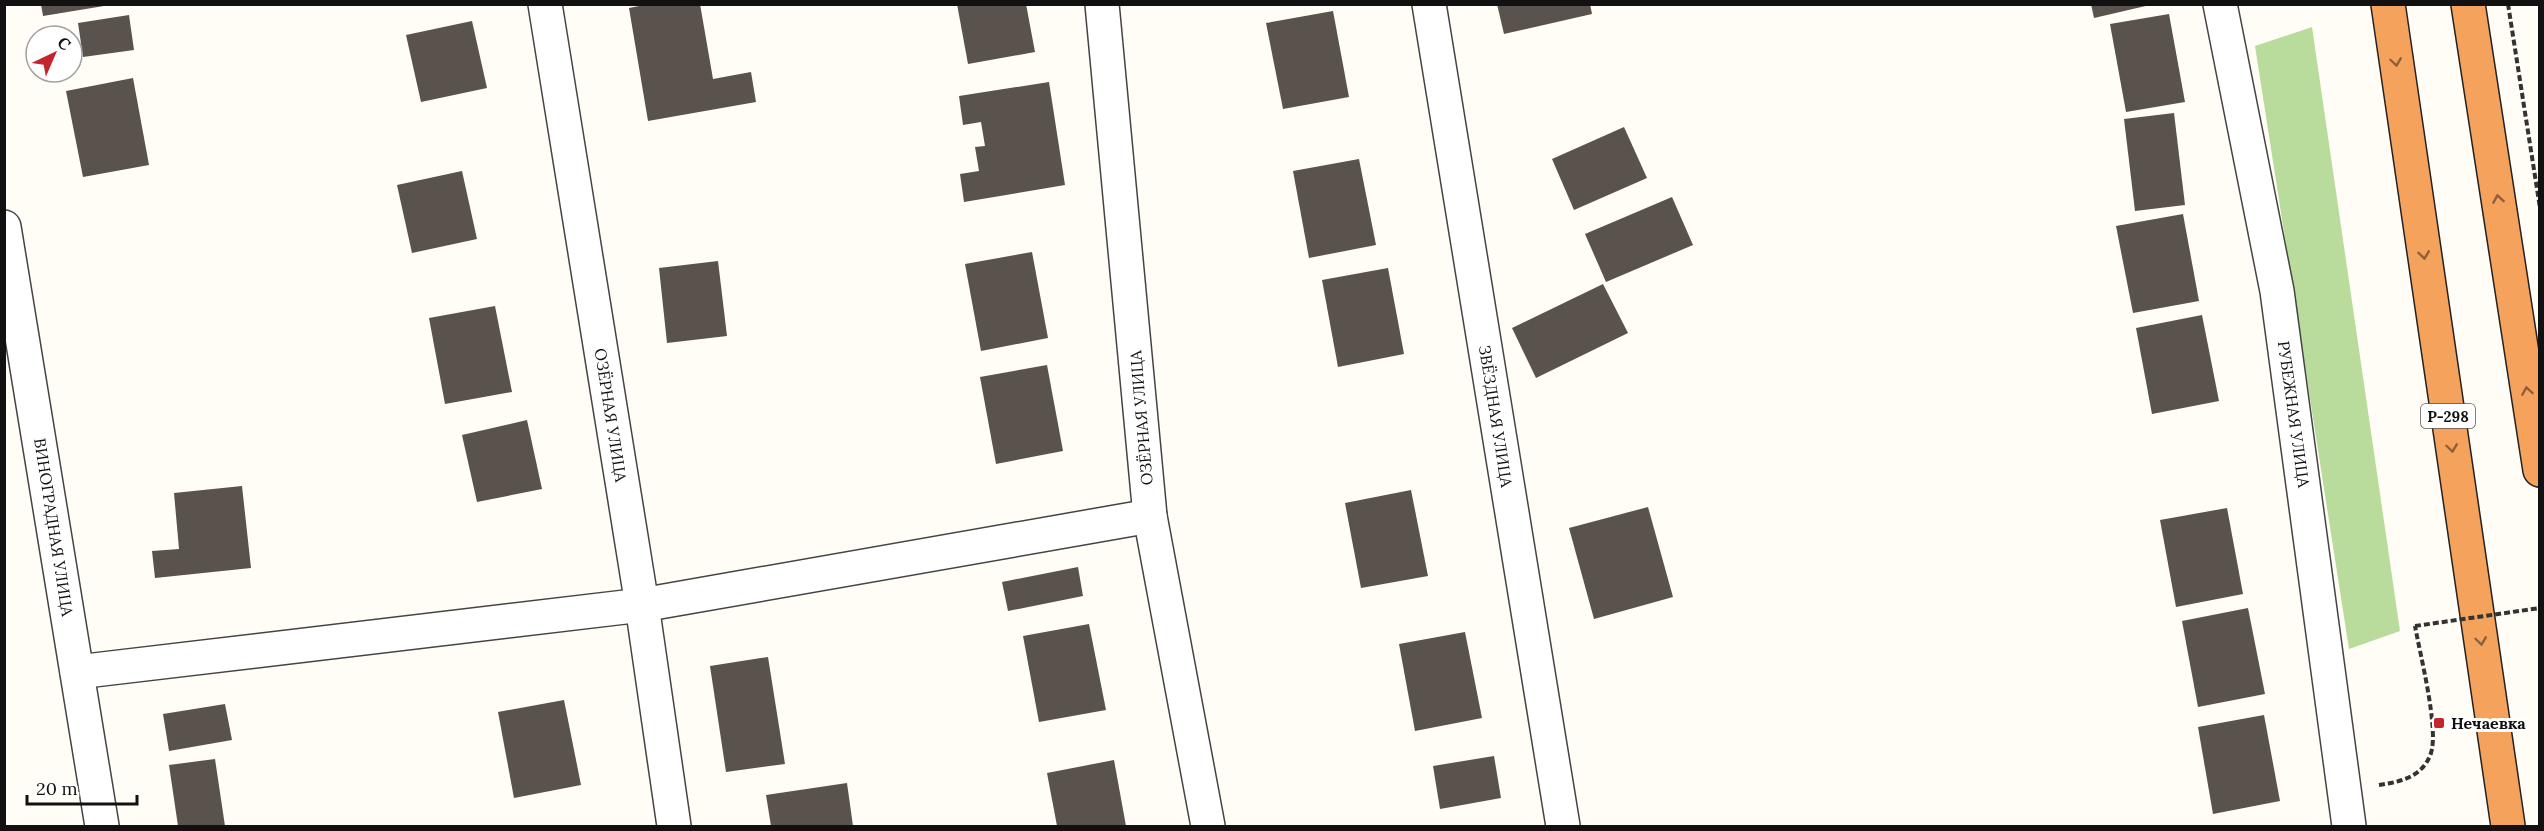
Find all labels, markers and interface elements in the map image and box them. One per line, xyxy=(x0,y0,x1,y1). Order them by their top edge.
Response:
north arrow xyxy=(24,24,84,84)
text: С xyxy=(54,32,75,54)
one-way arrow xyxy=(2390,58,2402,67)
one-way arrow xyxy=(2492,194,2504,203)
one-way arrow xyxy=(2418,251,2430,260)
street label: РУБЕЖНАЯ УЛИЦА xyxy=(2274,339,2314,490)
street label: ЗВЁЗДНАЯ УЛИЦА xyxy=(1475,343,1517,489)
street label: ОЗЁРНАЯ УЛИЦА xyxy=(591,347,632,484)
street label: ОЗЁРНАЯ УЛИЦА xyxy=(1125,349,1157,486)
one-way arrow xyxy=(2522,387,2534,396)
road number: Р-298 xyxy=(2421,404,2475,428)
street label: ВИНОГРАДНАЯ УЛИЦА xyxy=(30,436,78,618)
one-way arrow xyxy=(2446,444,2458,453)
one-way arrow xyxy=(2474,637,2486,646)
place label: Нечаевка xyxy=(2451,713,2526,733)
marker: Нечаевка xyxy=(2432,716,2446,730)
scale bar xyxy=(27,768,136,806)
text: 20 m xyxy=(36,777,78,800)

